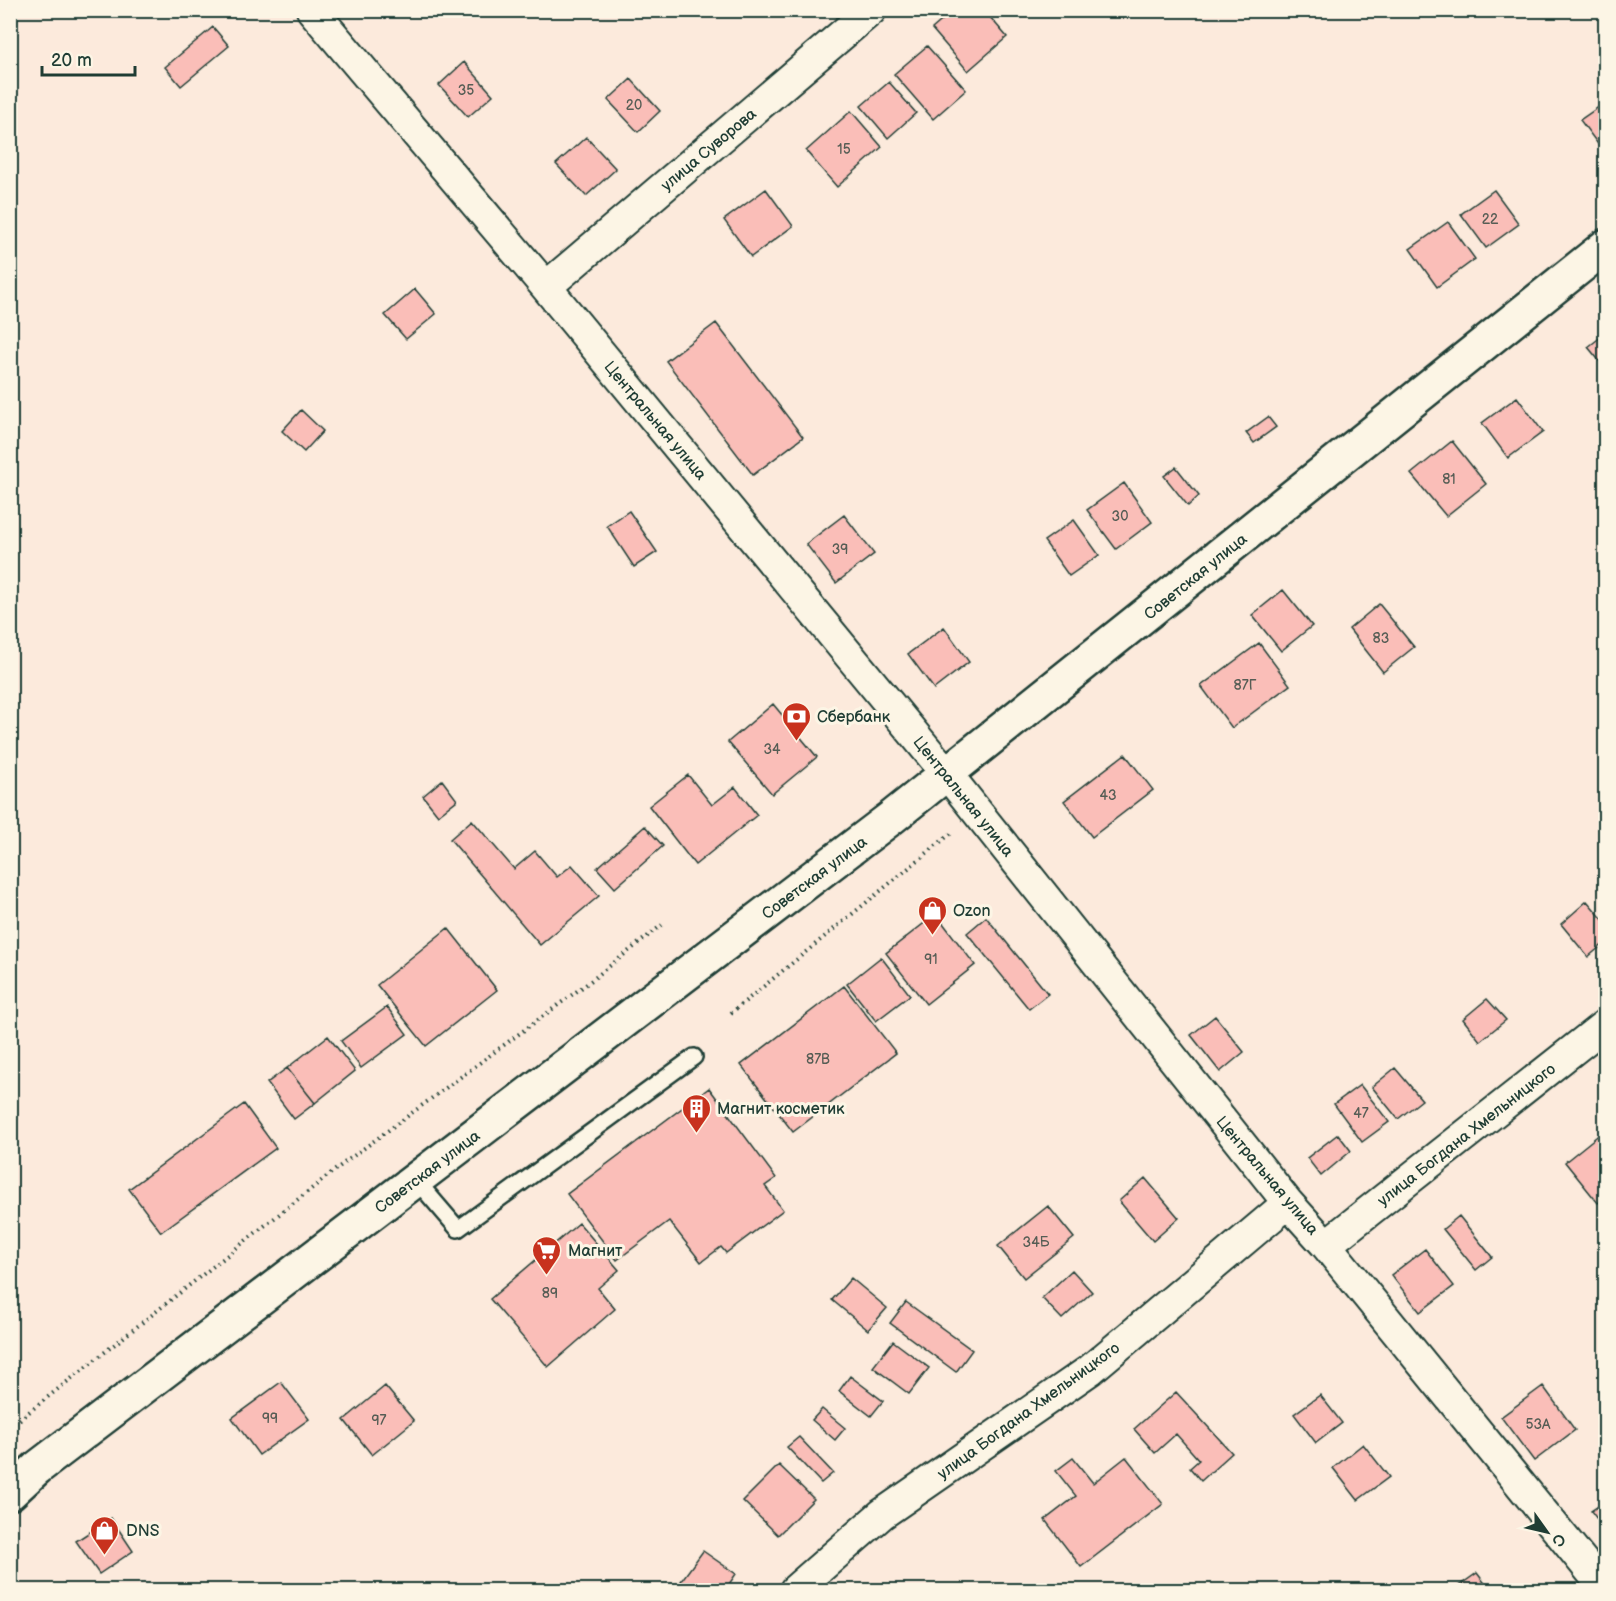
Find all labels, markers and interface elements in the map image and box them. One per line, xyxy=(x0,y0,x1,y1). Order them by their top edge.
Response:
scale bar xyxy=(42,39,135,77)
text: 20 m xyxy=(51,50,92,71)
house number: 35 xyxy=(458,82,474,99)
house number: 20 xyxy=(626,97,642,114)
street label: улица Суворова xyxy=(657,104,761,196)
house number: 15 xyxy=(837,141,851,158)
house number: 22 xyxy=(1482,211,1499,228)
street label: Центральная улица xyxy=(600,358,710,485)
house number: 81 xyxy=(1442,471,1456,488)
house number: 30 xyxy=(1112,508,1128,525)
street label: Советская улица xyxy=(1141,530,1252,624)
house number: 39 xyxy=(832,541,848,558)
house number: 83 xyxy=(1373,630,1389,647)
house number: 87Г xyxy=(1234,677,1257,694)
bank icon: Сбербанк xyxy=(780,700,812,742)
place label: Сбербанк xyxy=(817,708,891,727)
street label: Центральная улица xyxy=(909,733,1017,861)
house number: 34 xyxy=(763,741,781,758)
house number: 43 xyxy=(1099,787,1117,804)
street label: Советская улица xyxy=(759,832,872,924)
shop icon: Ozon xyxy=(916,894,948,936)
place label: Ozon xyxy=(953,902,991,921)
house number: 91 xyxy=(924,951,938,968)
house number: 87В xyxy=(806,1051,830,1068)
street label: улица Богдана Хмельницкого xyxy=(1374,1060,1560,1211)
building icon: Магнит косметик xyxy=(680,1092,712,1134)
place label: Магнит косметик xyxy=(717,1100,845,1119)
house number: 47 xyxy=(1353,1105,1369,1122)
street label: Центральная улица xyxy=(1212,1113,1322,1240)
street label: Советская улица xyxy=(372,1126,485,1218)
supermarket icon: Магнит xyxy=(531,1234,563,1276)
house number: 34Б xyxy=(1023,1234,1050,1251)
place label: Магнит xyxy=(568,1242,623,1261)
house number: 89 xyxy=(542,1285,558,1302)
street label: улица Богдана Хмельницкого xyxy=(934,1339,1124,1484)
house number: 99 xyxy=(262,1410,278,1427)
house number: 97 xyxy=(372,1412,387,1429)
house number: 53А xyxy=(1525,1416,1551,1433)
north arrow xyxy=(1517,1502,1577,1562)
shop icon: DNS xyxy=(89,1514,121,1556)
place label: DNS xyxy=(126,1522,159,1541)
text: С xyxy=(1547,1530,1569,1549)

